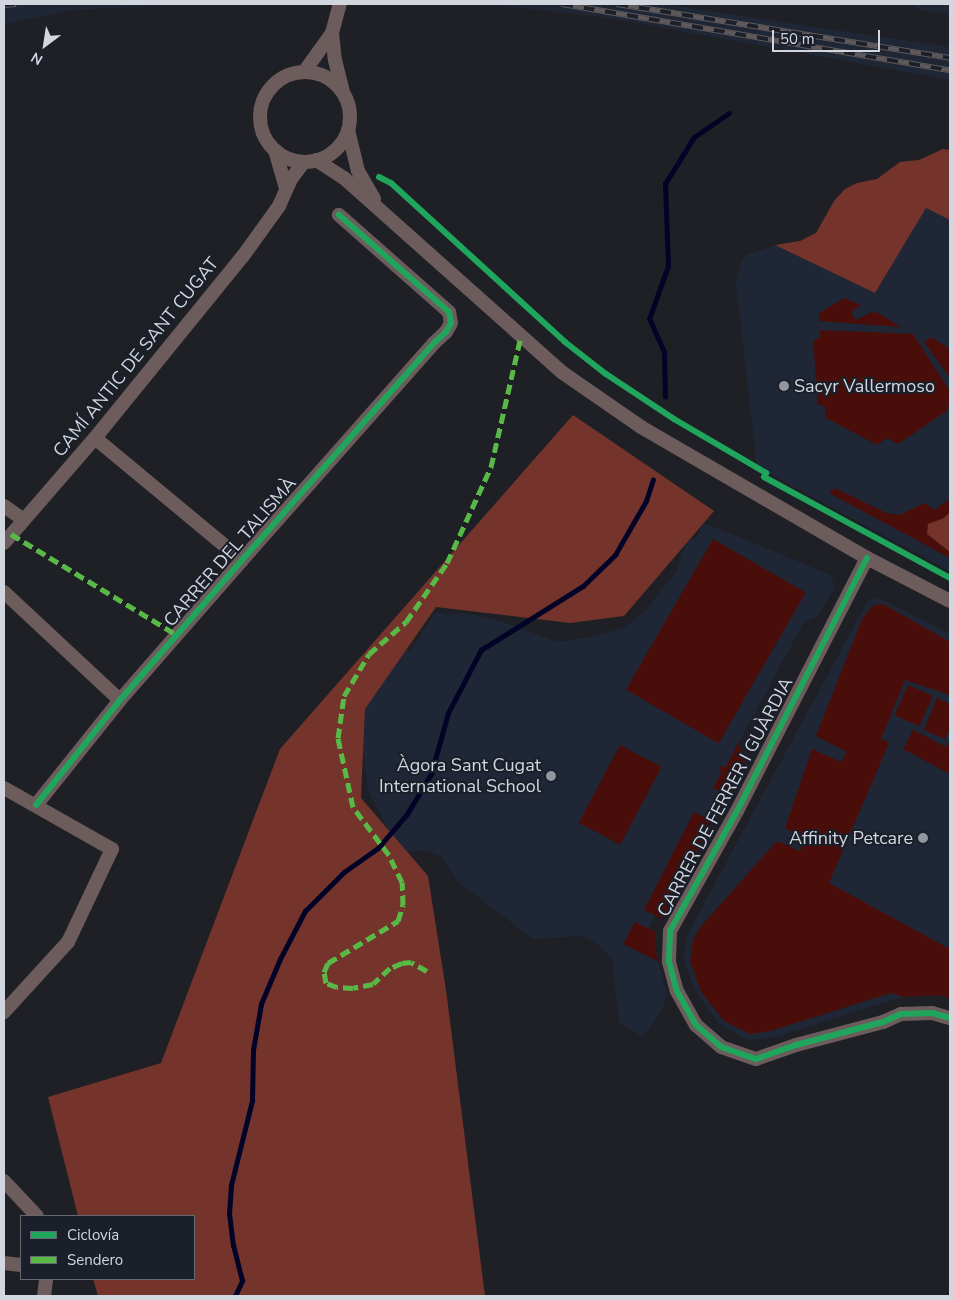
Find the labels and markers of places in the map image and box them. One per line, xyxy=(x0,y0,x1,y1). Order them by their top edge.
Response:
place label: Sacyr Vallermoso xyxy=(794,375,935,397)
marker: Sacyr Vallermoso xyxy=(778,380,790,392)
place label: Àgora Sant Cugat International School xyxy=(379,755,541,798)
marker: Àgora Sant Cugat International School xyxy=(545,770,557,782)
place label: Affinity Petcare xyxy=(789,827,913,849)
marker: Affinity Petcare xyxy=(917,832,929,844)

